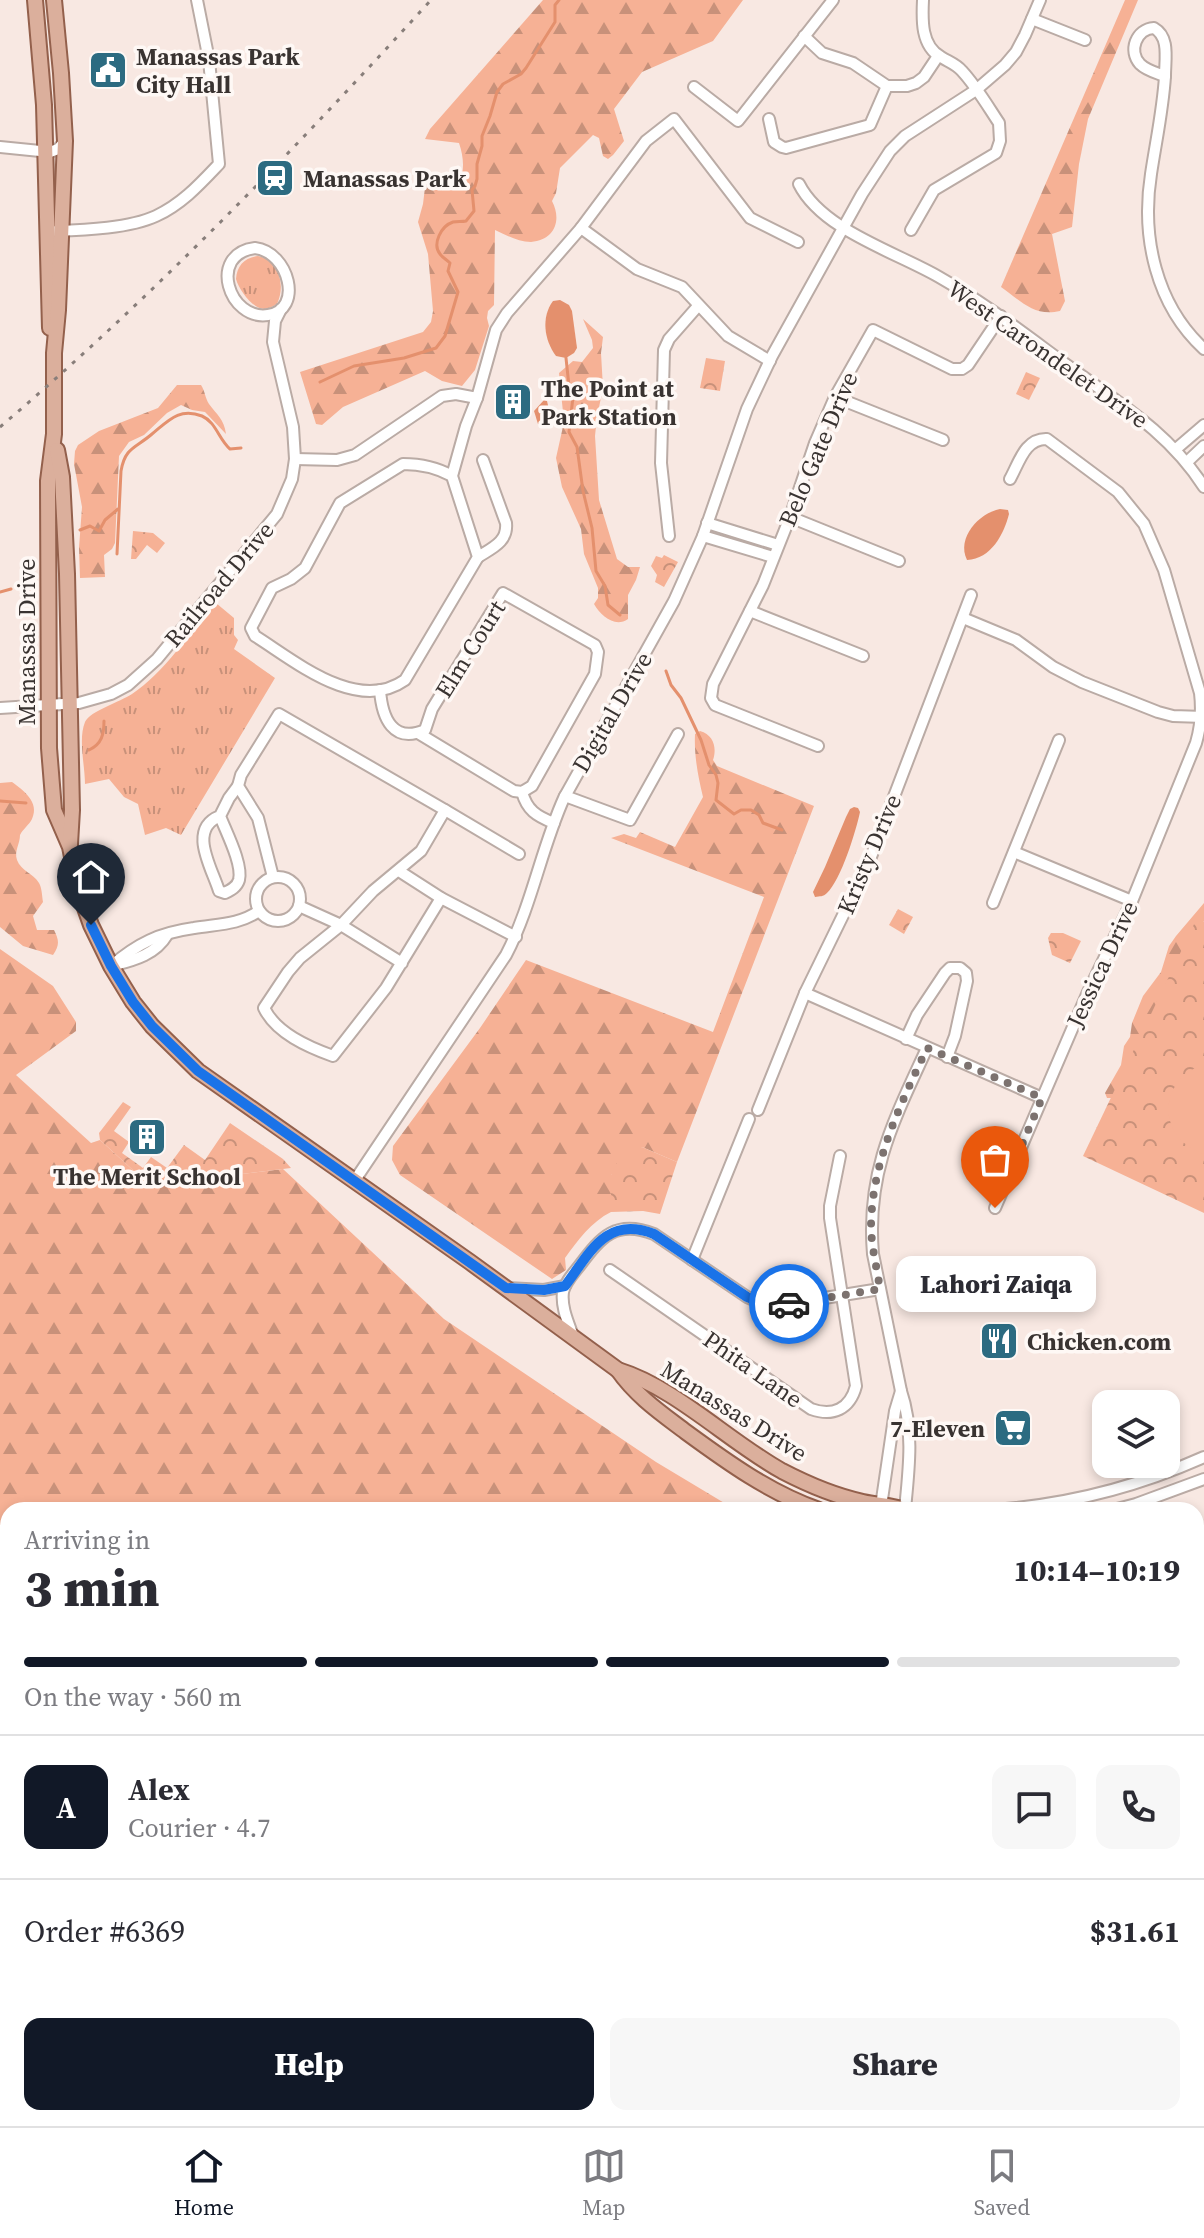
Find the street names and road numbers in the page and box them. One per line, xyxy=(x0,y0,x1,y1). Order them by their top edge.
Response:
street label: West Carondelet Drive xyxy=(941,272,1155,436)
street label: Belo Gate Drive xyxy=(771,367,865,531)
street label: Railroad Drive xyxy=(157,514,281,654)
street label: Manassas Drive xyxy=(10,559,43,725)
street label: Elm Court xyxy=(427,594,513,704)
street label: Digital Drive xyxy=(564,646,660,778)
street label: Kristy Drive xyxy=(829,789,909,919)
street label: Jessica Drive xyxy=(1058,895,1146,1034)
street label: Phita Lane xyxy=(697,1323,809,1415)
street label: Manassas Drive xyxy=(654,1353,814,1469)

